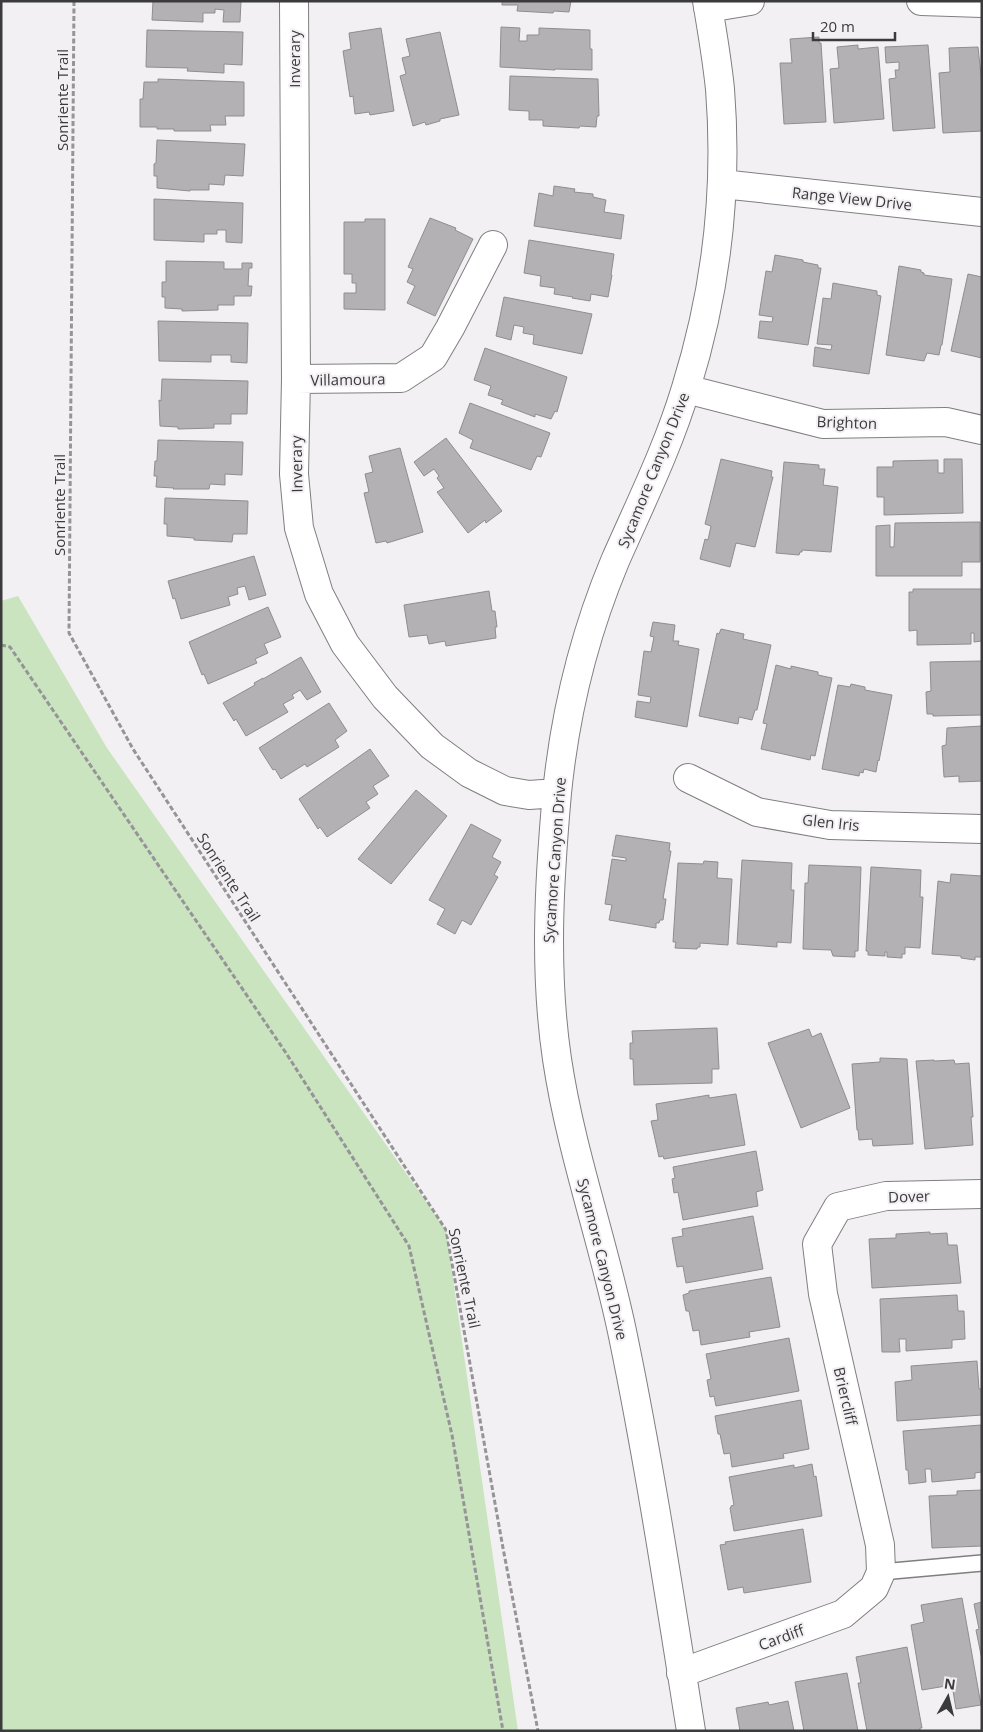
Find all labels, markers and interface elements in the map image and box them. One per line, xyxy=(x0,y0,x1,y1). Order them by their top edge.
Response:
scale bar xyxy=(813,10,896,42)
text: 20 m xyxy=(820,16,855,36)
street label: Inverary xyxy=(284,30,304,88)
street label: Sonriente Trail xyxy=(52,49,72,151)
street label: Range View Drive xyxy=(791,182,913,214)
street label: Villamoura xyxy=(310,368,386,390)
street label: Sycamore Canyon Drive xyxy=(613,389,693,551)
street label: Brighton xyxy=(816,411,878,433)
street label: Inverary xyxy=(285,435,306,493)
street label: Sonriente Trail xyxy=(49,454,69,556)
street label: Sycamore Canyon Drive xyxy=(538,777,570,943)
street label: Glen Iris xyxy=(801,809,861,835)
street label: Sonriente Trail xyxy=(193,829,265,925)
street label: Sycamore Canyon Drive xyxy=(573,1176,633,1342)
street label: Dover xyxy=(888,1185,930,1207)
street label: Sonriente Trail xyxy=(445,1226,485,1330)
street label: Briercliff xyxy=(830,1365,863,1428)
street label: Cardiff xyxy=(756,1619,807,1654)
north arrow xyxy=(923,1672,973,1722)
text: N xyxy=(943,1673,957,1694)

